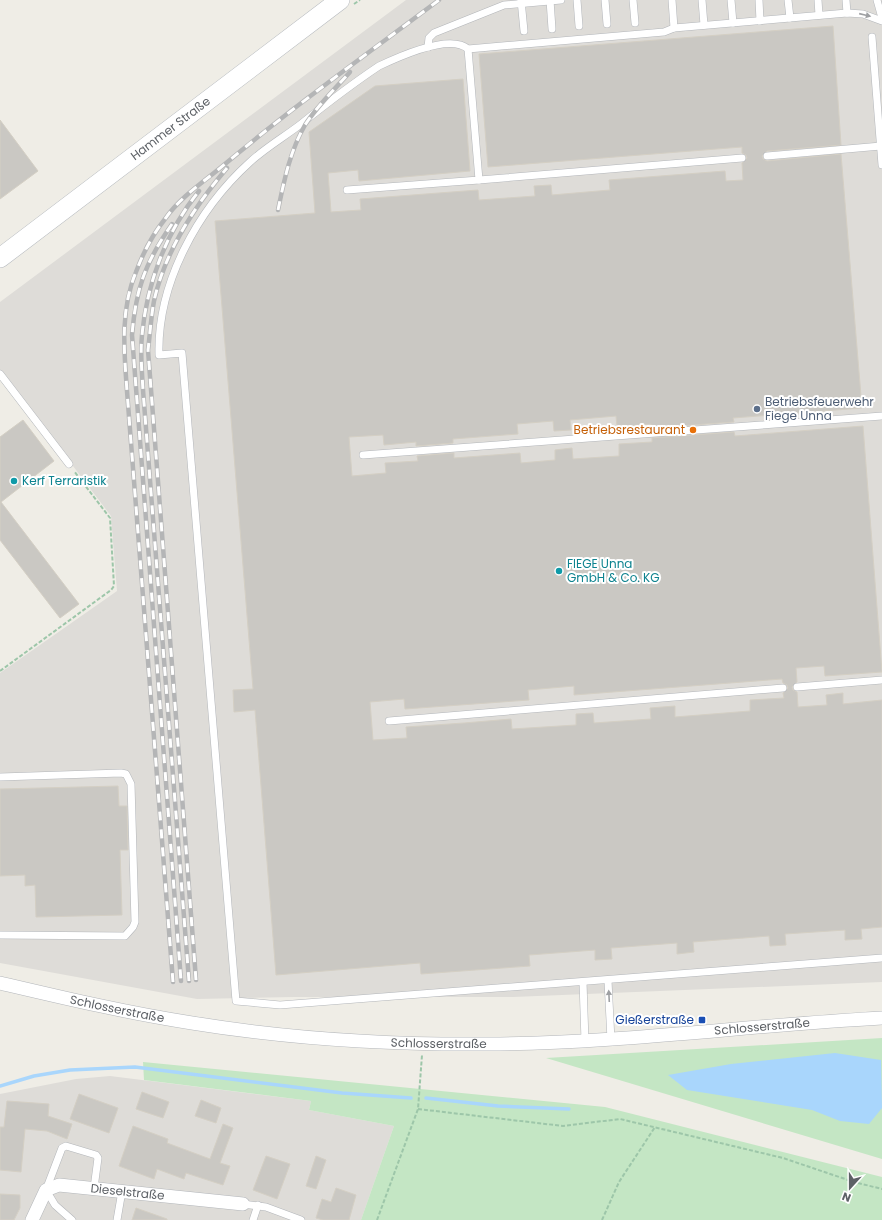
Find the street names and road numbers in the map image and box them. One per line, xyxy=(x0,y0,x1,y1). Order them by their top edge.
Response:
street label: Hammer Straße xyxy=(127,92,214,164)
street label: Schlosserstraße xyxy=(68,990,166,1026)
street label: Schlosserstraße xyxy=(713,1014,811,1039)
street label: Schlosserstraße xyxy=(390,1034,487,1052)
street label: Dieselstraße xyxy=(90,1179,166,1204)

